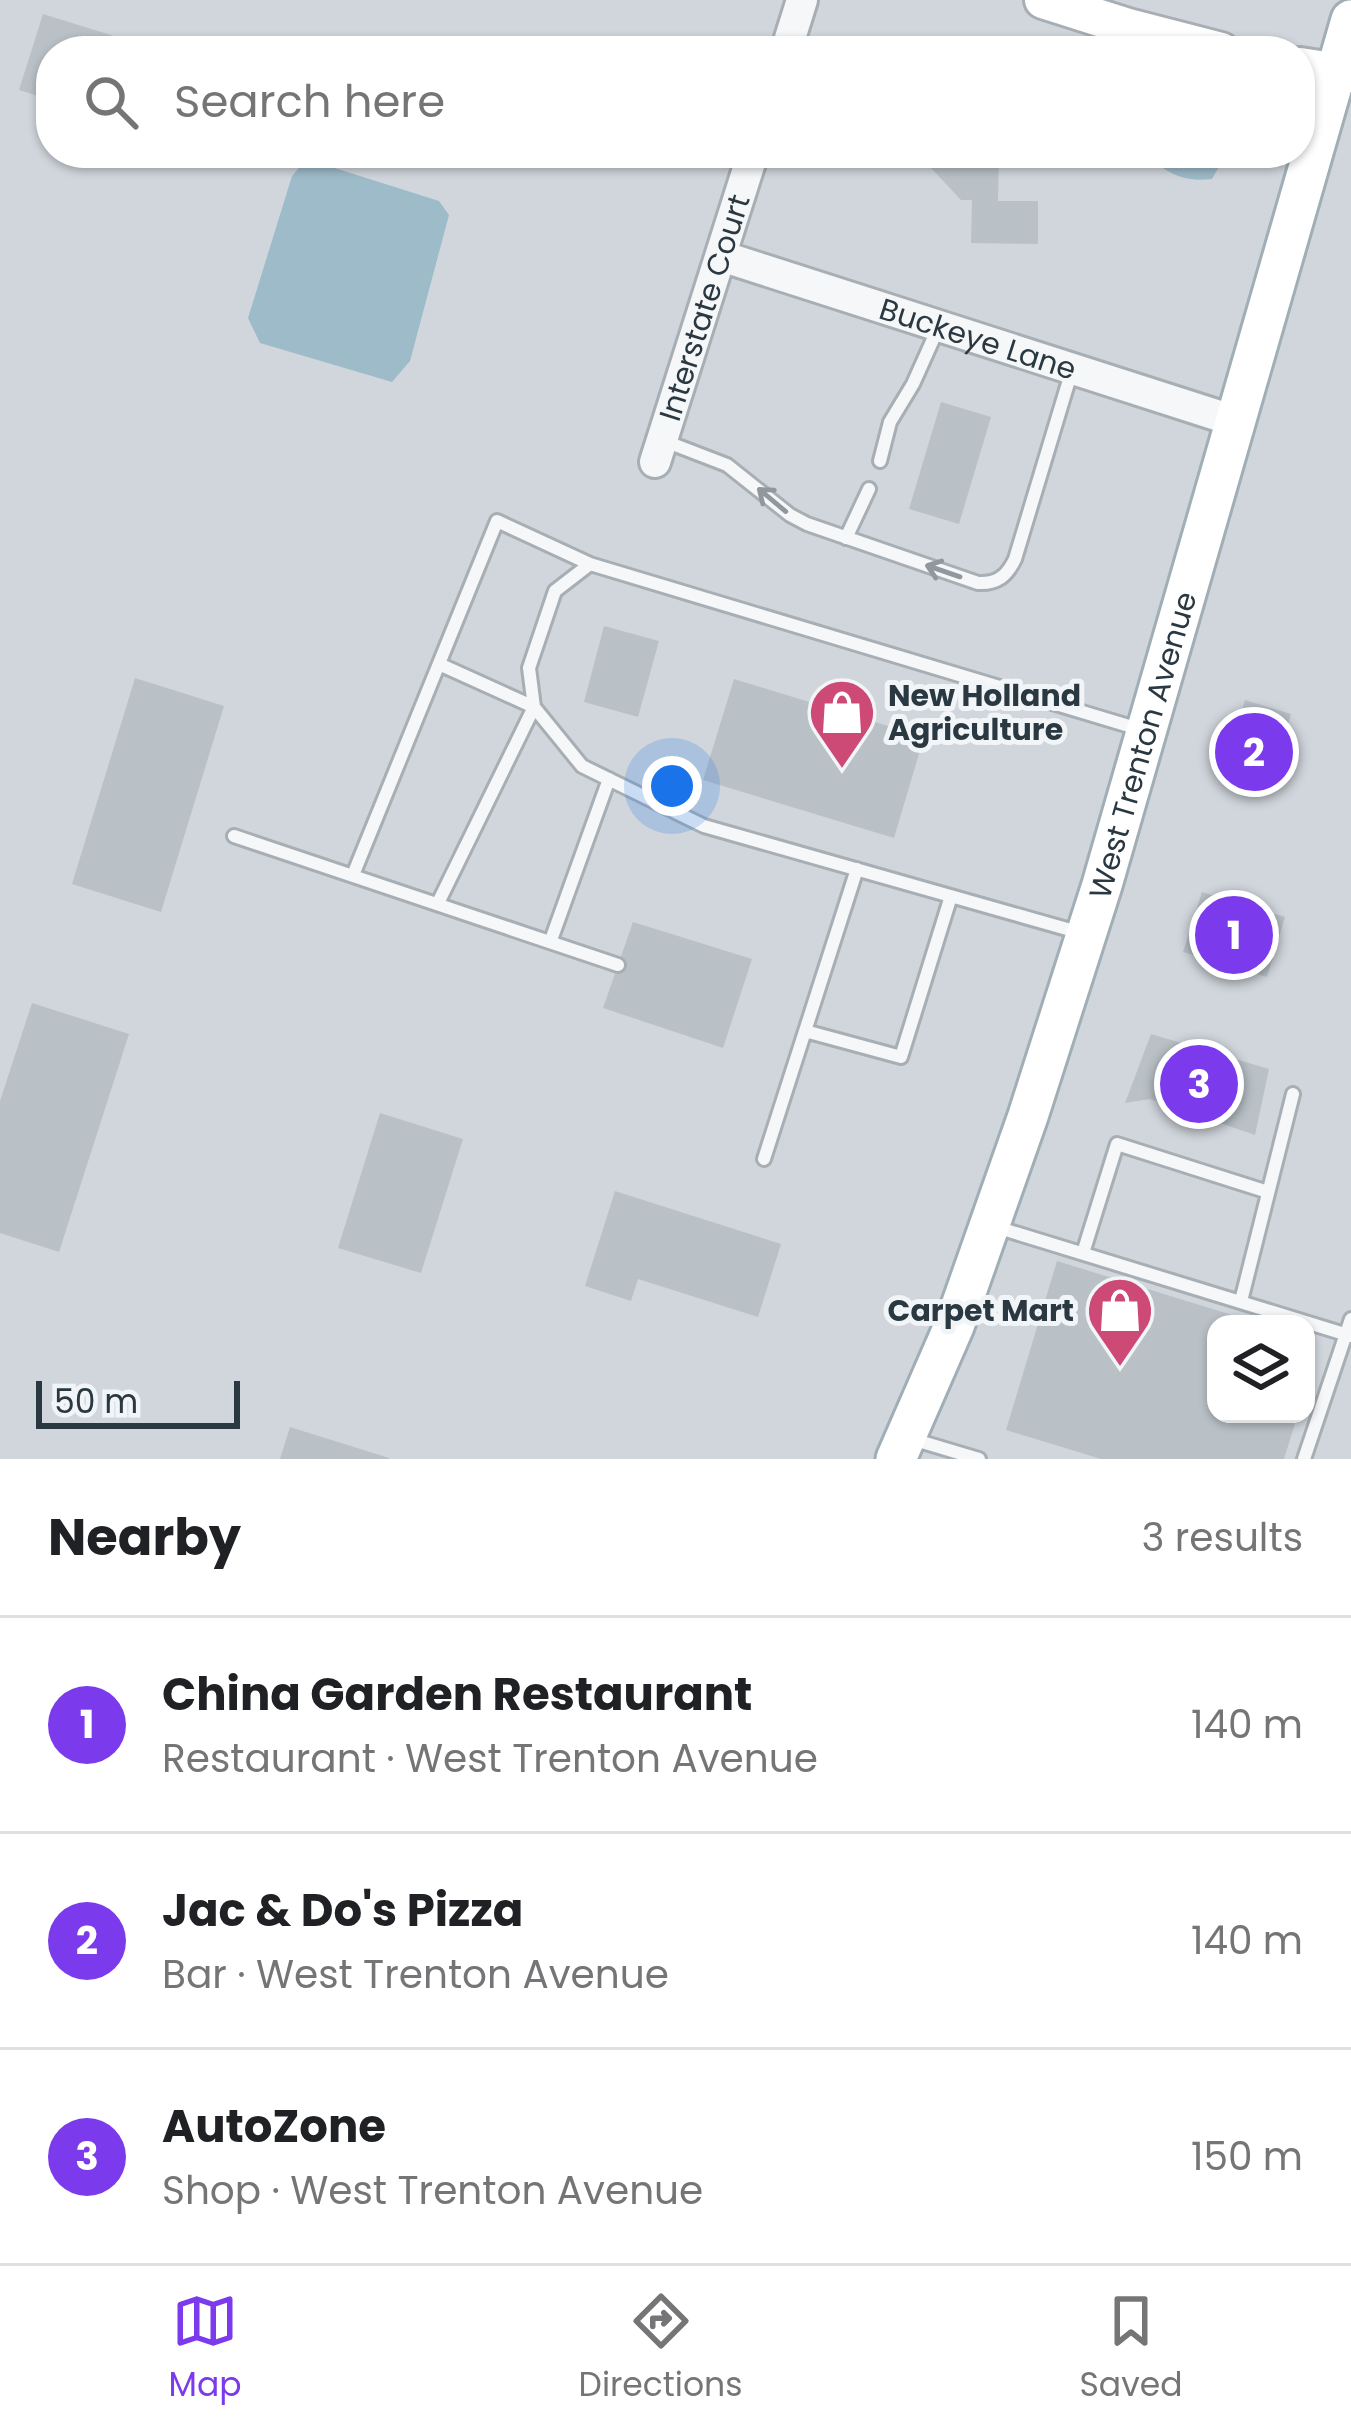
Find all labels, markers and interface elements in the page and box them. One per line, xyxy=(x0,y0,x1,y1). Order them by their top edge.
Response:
search box xyxy=(36,36,1315,168)
icon: search xyxy=(78,69,144,135)
text: Search here xyxy=(174,70,445,133)
street label: Interstate Court xyxy=(648,189,760,426)
street label: Buckeye Lane xyxy=(874,287,1082,390)
one-way arrow xyxy=(757,487,788,515)
one-way arrow xyxy=(926,559,963,580)
street label: West Trenton Avenue xyxy=(1078,586,1207,904)
place label: New Holland Agriculture xyxy=(888,674,1081,751)
shop icon: New Holland Agriculture xyxy=(807,677,877,771)
pin: 2 xyxy=(1215,707,1293,797)
your location xyxy=(642,756,702,816)
pin: 1 xyxy=(1195,890,1273,980)
pin: 3 xyxy=(1160,1039,1238,1129)
shop icon: Carpet Mart xyxy=(1085,1275,1155,1369)
place label: Carpet Mart xyxy=(888,1289,1074,1332)
map controls xyxy=(1207,1315,1315,1423)
button: layers xyxy=(1207,1315,1315,1423)
scale bar xyxy=(36,1375,240,1428)
text: 50 m xyxy=(54,1378,138,1425)
text: Nearby xyxy=(48,1501,241,1573)
text: 3 results xyxy=(1141,1510,1303,1565)
text: China Garden Restaurant xyxy=(162,1663,752,1726)
text: 1 xyxy=(80,1697,94,1752)
text: 140 m xyxy=(1191,1697,1303,1752)
text: Restaurant · West Trenton Avenue xyxy=(162,1731,818,1786)
text: Jac & Do's Pizza xyxy=(162,1879,523,1942)
text: 2 xyxy=(76,1913,98,1968)
text: 140 m xyxy=(1191,1913,1303,1968)
text: Bar · West Trenton Avenue xyxy=(162,1947,669,2002)
text: AutoZone xyxy=(162,2095,386,2158)
text: 3 xyxy=(75,2129,99,2184)
text: 150 m xyxy=(1191,2129,1303,2184)
text: Shop · West Trenton Avenue xyxy=(162,2163,703,2218)
tab: Map xyxy=(169,2288,242,2410)
tab: Directions xyxy=(579,2288,742,2410)
tab: Saved xyxy=(1080,2288,1182,2410)

